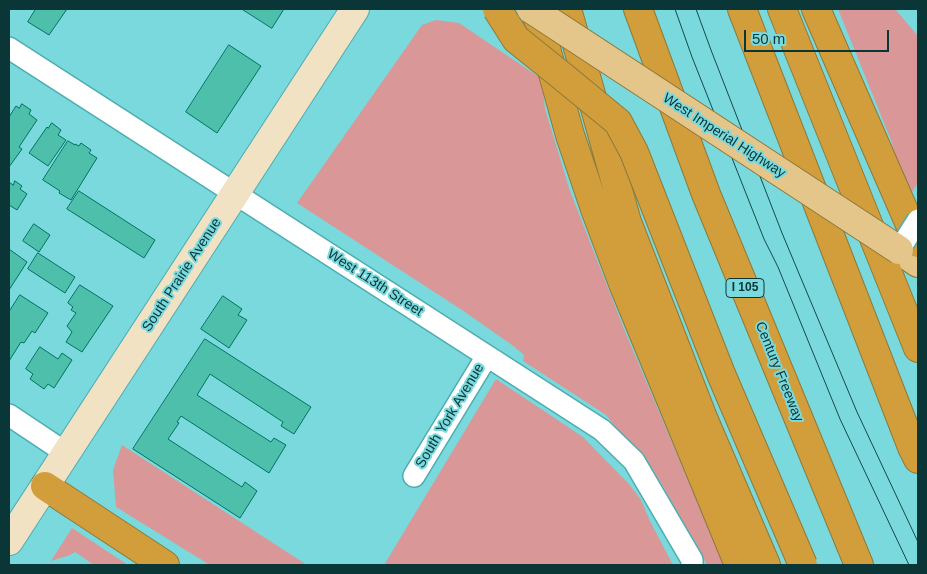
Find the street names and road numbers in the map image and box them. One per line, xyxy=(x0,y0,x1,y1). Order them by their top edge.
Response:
street label: West Imperial Highway xyxy=(660,90,788,182)
street label: South Prairie Avenue xyxy=(139,215,225,335)
street label: West 113th Street xyxy=(324,246,426,320)
road number: I 105 xyxy=(726,278,764,298)
street label: Century Freeway xyxy=(751,319,807,425)
street label: South York Avenue xyxy=(412,361,488,471)

